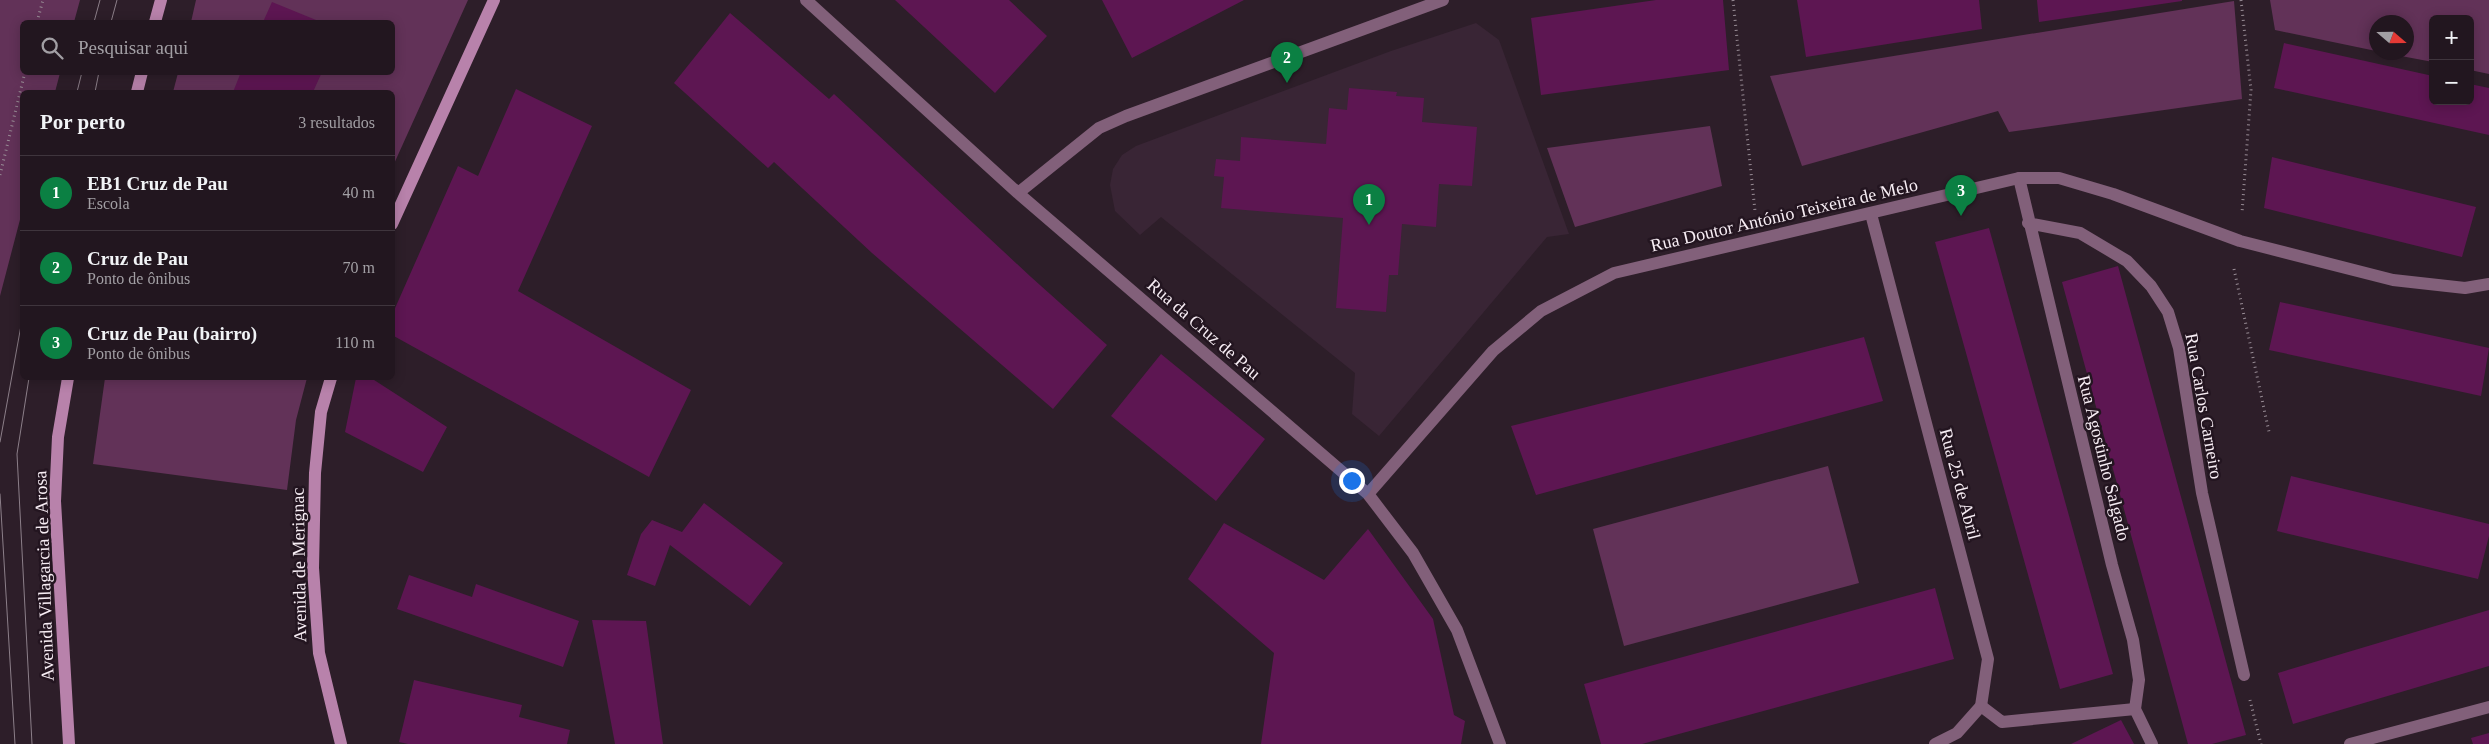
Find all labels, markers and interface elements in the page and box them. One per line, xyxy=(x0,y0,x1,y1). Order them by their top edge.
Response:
north arrow xyxy=(2369,15,2414,60)
map controls xyxy=(2429,15,2474,105)
button: + xyxy=(2429,15,2474,60)
search box xyxy=(20,20,395,75)
icon: search xyxy=(38,34,66,62)
text: Pesquisar aqui xyxy=(78,37,188,58)
pin: 2 xyxy=(1271,42,1303,83)
button: − xyxy=(2429,60,2474,105)
text: Por perto xyxy=(40,110,125,134)
text: 3 resultados xyxy=(298,114,375,131)
text: EB1 Cruz de Pau xyxy=(87,173,228,194)
street label: Rua Doutor António Teixeira de Melo xyxy=(1648,174,1920,256)
pin: 3 xyxy=(1945,175,1977,216)
text: 1 xyxy=(52,184,60,201)
text: 40 m xyxy=(343,184,375,201)
pin: 1 xyxy=(1353,184,1385,225)
text: Escola xyxy=(87,195,130,212)
text: Cruz de Pau xyxy=(87,248,188,269)
text: 2 xyxy=(52,259,60,276)
text: 70 m xyxy=(343,259,375,276)
text: Ponto de ônibus xyxy=(87,270,190,287)
street label: Rua da Cruz de Pau xyxy=(1143,275,1265,383)
text: Cruz de Pau (bairro) xyxy=(87,323,257,344)
street label: Rua Carlos Carneiro xyxy=(2181,331,2227,481)
text: 3 xyxy=(52,334,60,351)
text: 110 m xyxy=(335,334,375,351)
text: Ponto de ônibus xyxy=(87,345,190,362)
street label: Rua Agostinho Salgado xyxy=(2074,373,2134,543)
street label: Rua 25 de Abril xyxy=(1936,426,1984,542)
your location xyxy=(1339,468,1365,494)
street label: Avenida Villagarcia de Arosa xyxy=(30,470,58,682)
street label: Avenida de Merignac xyxy=(288,488,310,642)

